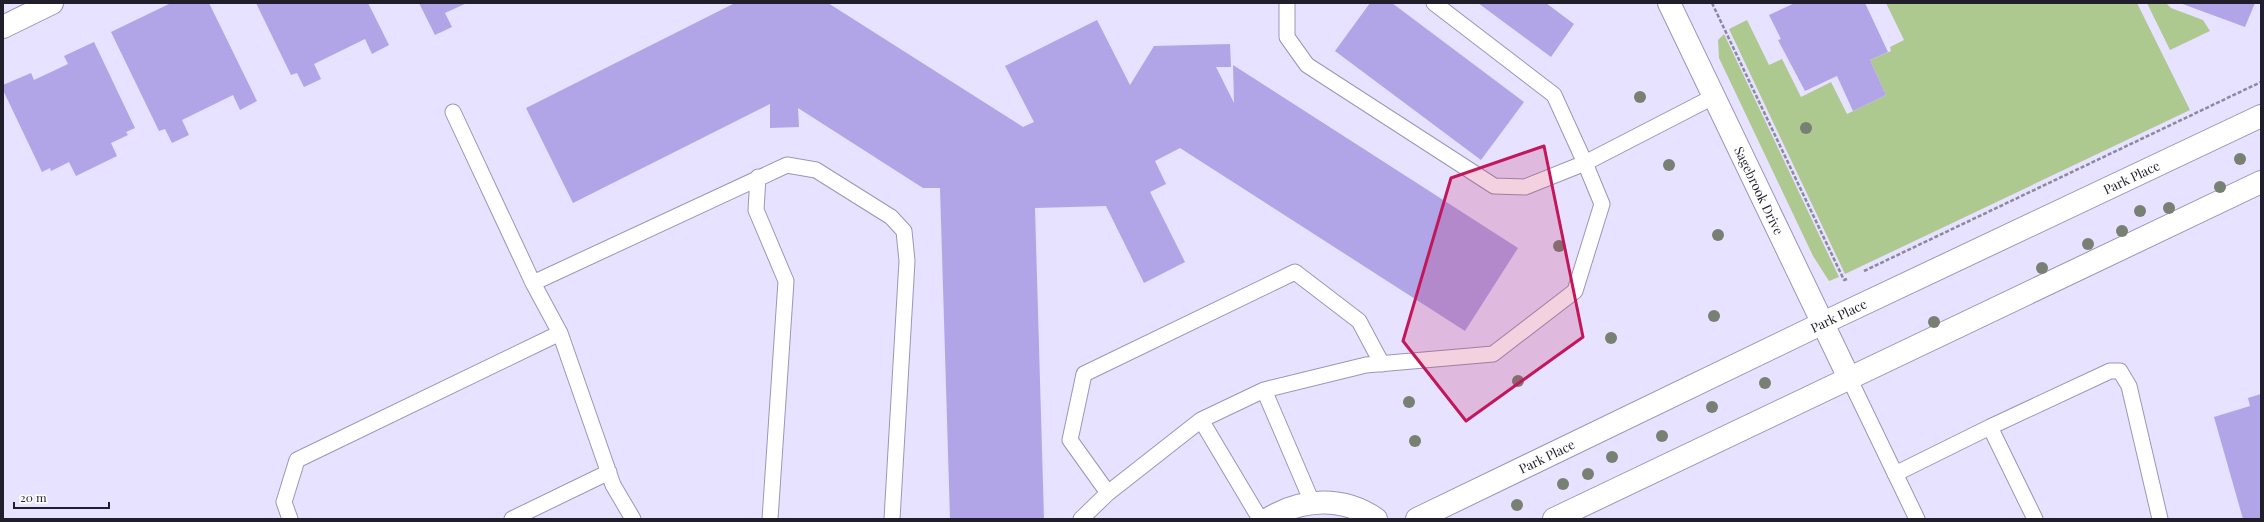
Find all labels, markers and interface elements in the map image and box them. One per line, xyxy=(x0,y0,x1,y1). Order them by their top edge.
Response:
street label: Sagebrook Drive xyxy=(1731,143,1788,238)
street label: Park Place xyxy=(2100,156,2163,197)
street label: Park Place xyxy=(1807,294,1870,336)
street label: Park Place xyxy=(1516,435,1578,477)
scale bar xyxy=(14,484,109,510)
text: 20 m xyxy=(20,489,47,505)

